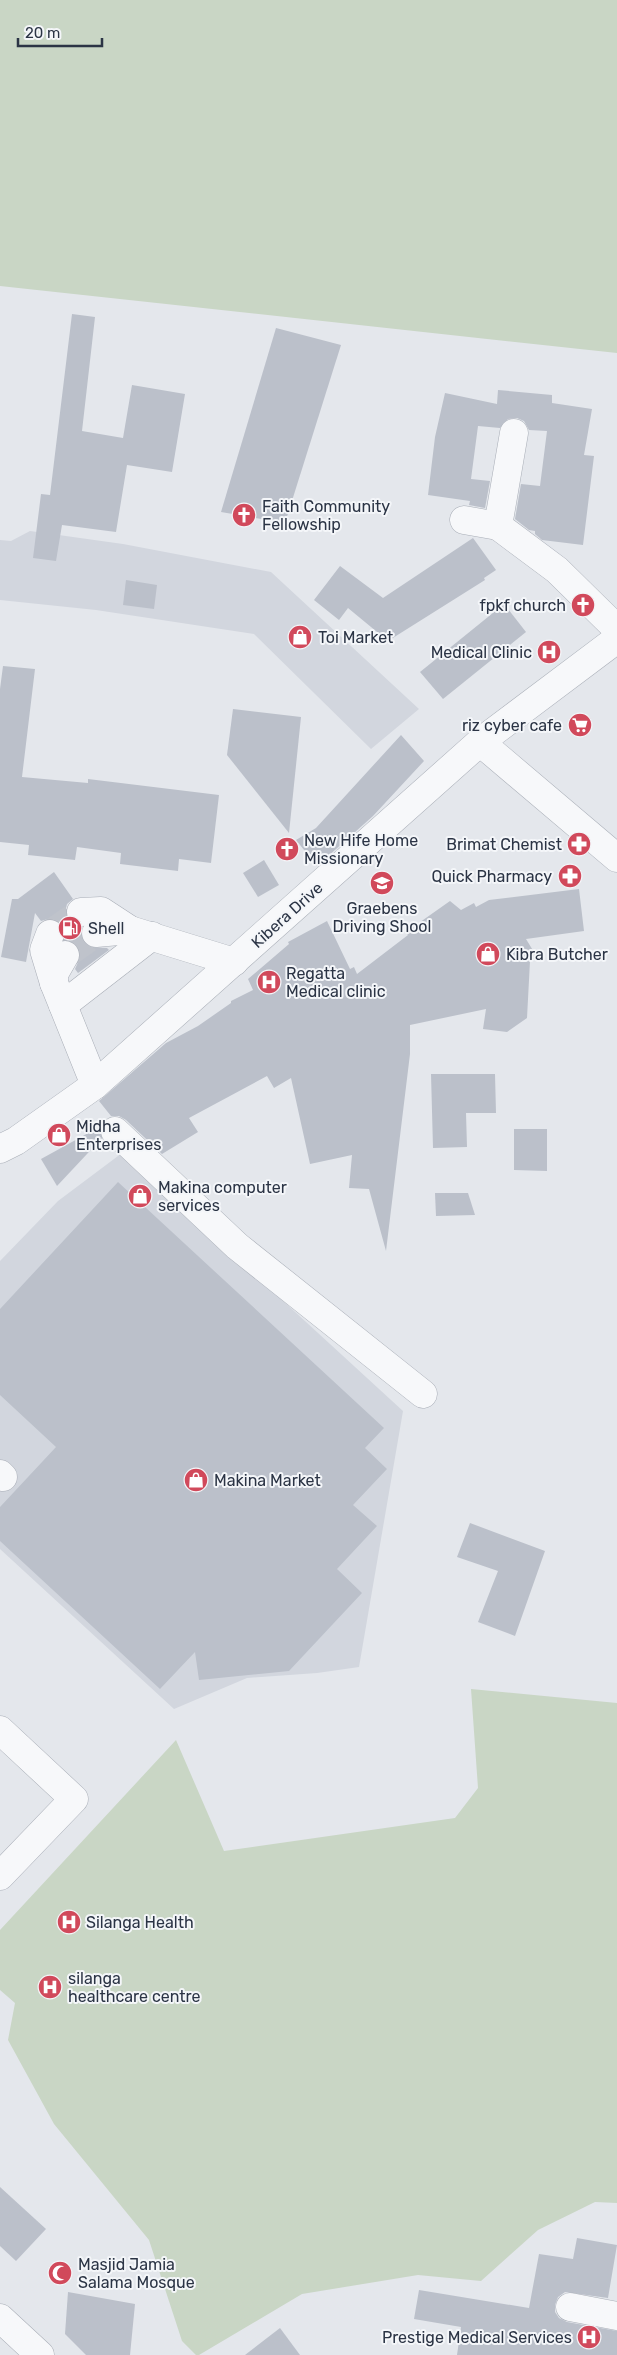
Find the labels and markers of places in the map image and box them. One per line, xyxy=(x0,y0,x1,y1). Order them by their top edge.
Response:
place label: Faith Community Fellowship xyxy=(262,497,390,534)
church icon: Faith Community Fellowship xyxy=(231,502,257,528)
church icon: fpkf church xyxy=(570,592,596,618)
place label: fpkf church xyxy=(480,596,566,615)
shop icon: Toi Market xyxy=(287,624,313,650)
place label: Toi Market xyxy=(318,628,393,647)
hospital icon: Medical Clinic xyxy=(536,639,562,665)
place label: Medical Clinic xyxy=(431,643,532,662)
supermarket icon: riz cyber cafe xyxy=(567,712,593,738)
place label: riz cyber cafe xyxy=(462,716,562,735)
place label: New Hife Home Missionary xyxy=(304,831,418,868)
pharmacy icon: Brimat Chemist xyxy=(566,831,592,857)
place label: Brimat Chemist xyxy=(446,835,562,854)
church icon: New Hife Home Missionary xyxy=(274,836,300,862)
pharmacy icon: Quick Pharmacy xyxy=(557,863,583,889)
place label: Quick Pharmacy xyxy=(431,867,552,886)
school or university icon: Graebens Driving Shool xyxy=(369,870,395,896)
place label: Graebens Driving Shool xyxy=(333,899,431,936)
fuel station icon: Shell xyxy=(57,915,83,941)
place label: Shell xyxy=(88,919,124,938)
shop icon: Kibra Butcher xyxy=(475,941,501,967)
place label: Kibra Butcher xyxy=(506,945,608,964)
place label: Regatta Medical clinic xyxy=(286,964,386,1001)
hospital icon: Regatta Medical clinic xyxy=(256,969,282,995)
place label: Midha Enterprises xyxy=(76,1117,161,1154)
shop icon: Midha Enterprises xyxy=(46,1122,72,1148)
place label: Makina computer services xyxy=(158,1178,287,1215)
shop icon: Makina computer services xyxy=(127,1183,153,1209)
shop icon: Makina Market xyxy=(183,1467,209,1493)
place label: Makina Market xyxy=(214,1471,321,1490)
hospital icon: Silanga Health xyxy=(56,1909,82,1935)
place label: Silanga Health xyxy=(86,1913,194,1932)
place label: silanga healthcare centre xyxy=(68,1969,200,2006)
hospital icon: silanga healthcare centre xyxy=(37,1974,63,2000)
place label: Masjid Jamia Salama Mosque xyxy=(78,2255,195,2292)
mosque icon: Masjid Jamia Salama Mosque xyxy=(47,2260,73,2286)
hospital icon: Prestige Medical Services xyxy=(576,2324,602,2350)
place label: Prestige Medical Services xyxy=(382,2328,572,2347)

